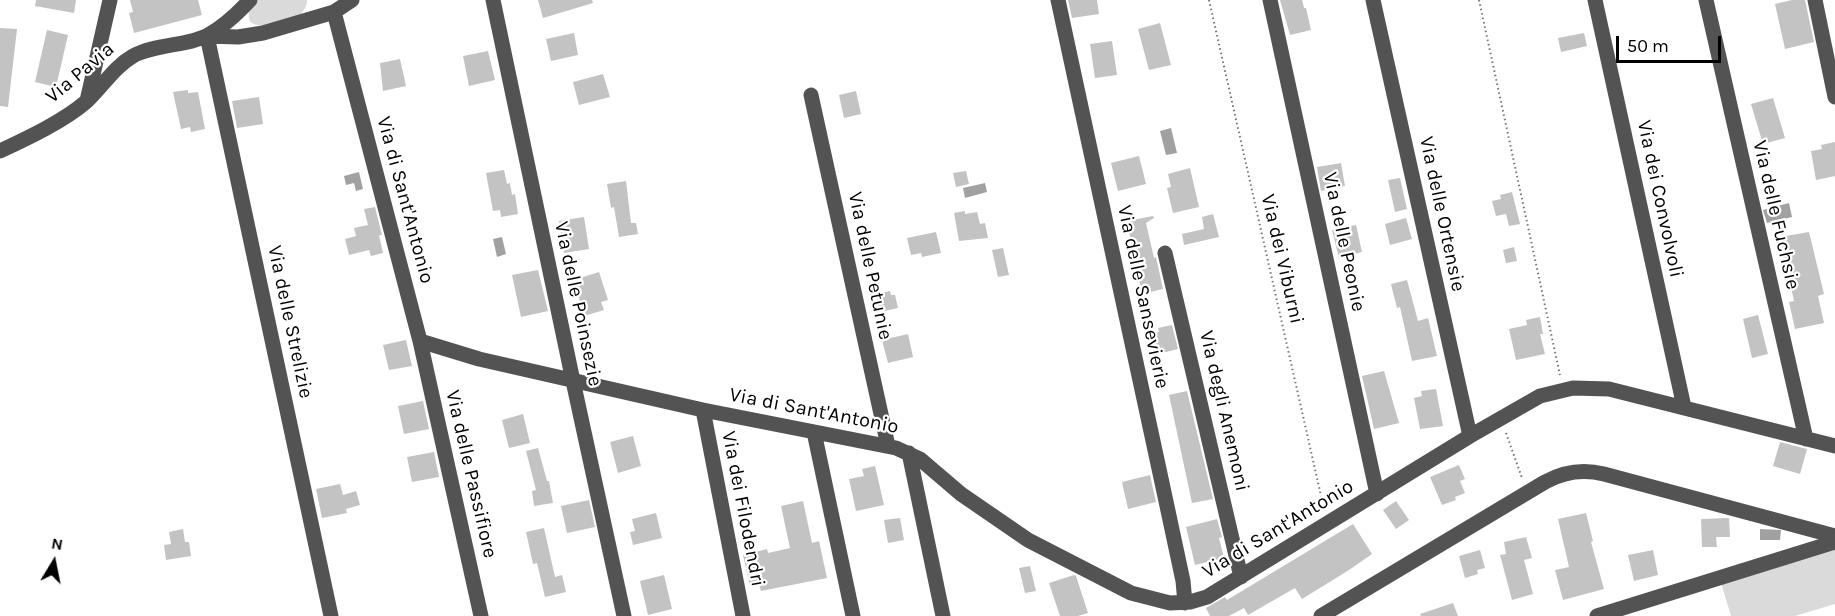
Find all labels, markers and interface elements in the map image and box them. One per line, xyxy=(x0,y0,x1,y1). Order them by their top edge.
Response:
scale bar xyxy=(1619,24,1724,62)
text: 50 m xyxy=(1627,35,1669,57)
street label: Via Pavia xyxy=(41,37,119,109)
street label: Via di Sant'Antonio xyxy=(371,114,439,286)
street label: Via dei Convolvoli xyxy=(1632,118,1688,280)
street label: Via delle Ortensie xyxy=(1414,134,1470,294)
street label: Via delle Fuchsie xyxy=(1747,138,1805,292)
street label: Via delle Peonie xyxy=(1318,170,1370,314)
street label: Via delle Petunie xyxy=(843,190,897,342)
street label: Via dei Viburni xyxy=(1255,192,1309,326)
street label: Via delle Sansevierie xyxy=(1112,203,1174,391)
street label: Via delle Poinsezie xyxy=(549,219,607,389)
street label: Via delle Strelizie xyxy=(262,243,318,401)
street label: Via degli Anemoni xyxy=(1194,328,1254,494)
street label: Via di Sant'Antonio xyxy=(727,383,901,439)
street label: Via delle Passifiore xyxy=(440,388,502,560)
street label: Via dei Filodendri xyxy=(716,429,770,589)
street label: Via di Sant'Antonio xyxy=(1198,474,1358,584)
north arrow xyxy=(24,532,84,592)
text: N xyxy=(50,533,65,554)

